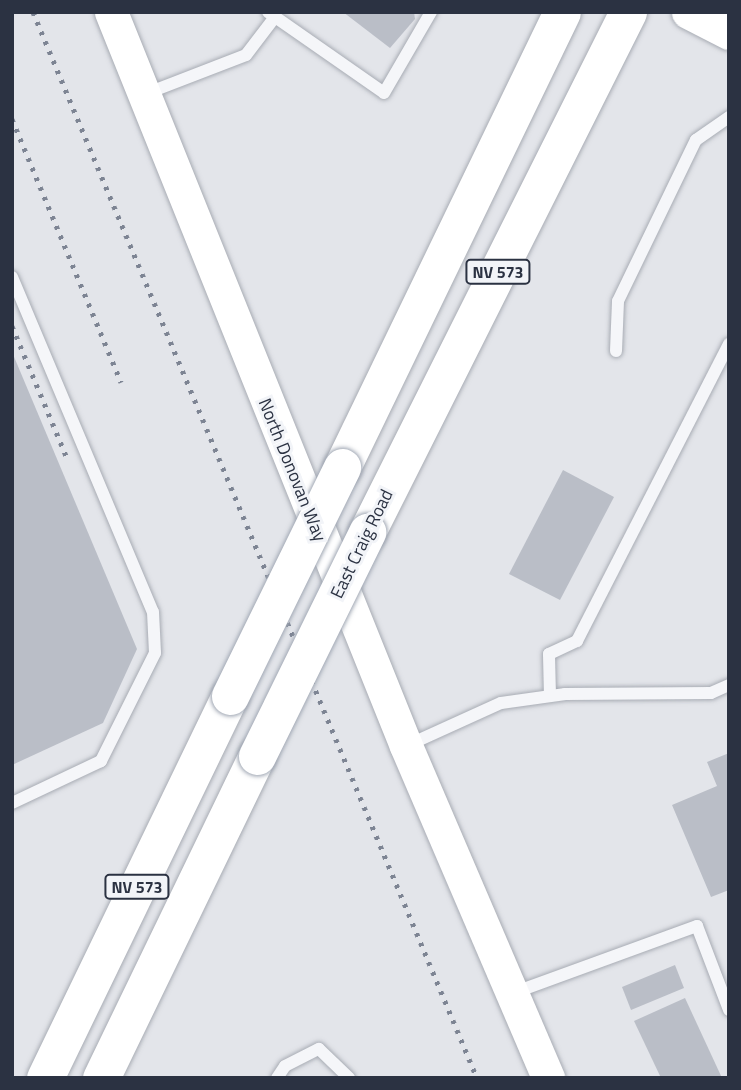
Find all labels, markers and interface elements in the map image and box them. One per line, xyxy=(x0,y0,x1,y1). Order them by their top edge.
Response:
road number: NV 573 xyxy=(465,260,531,284)
street label: North Donovan Way xyxy=(253,395,331,545)
street label: East Craig Road xyxy=(326,486,398,602)
road number: NV 573 xyxy=(104,874,170,900)

